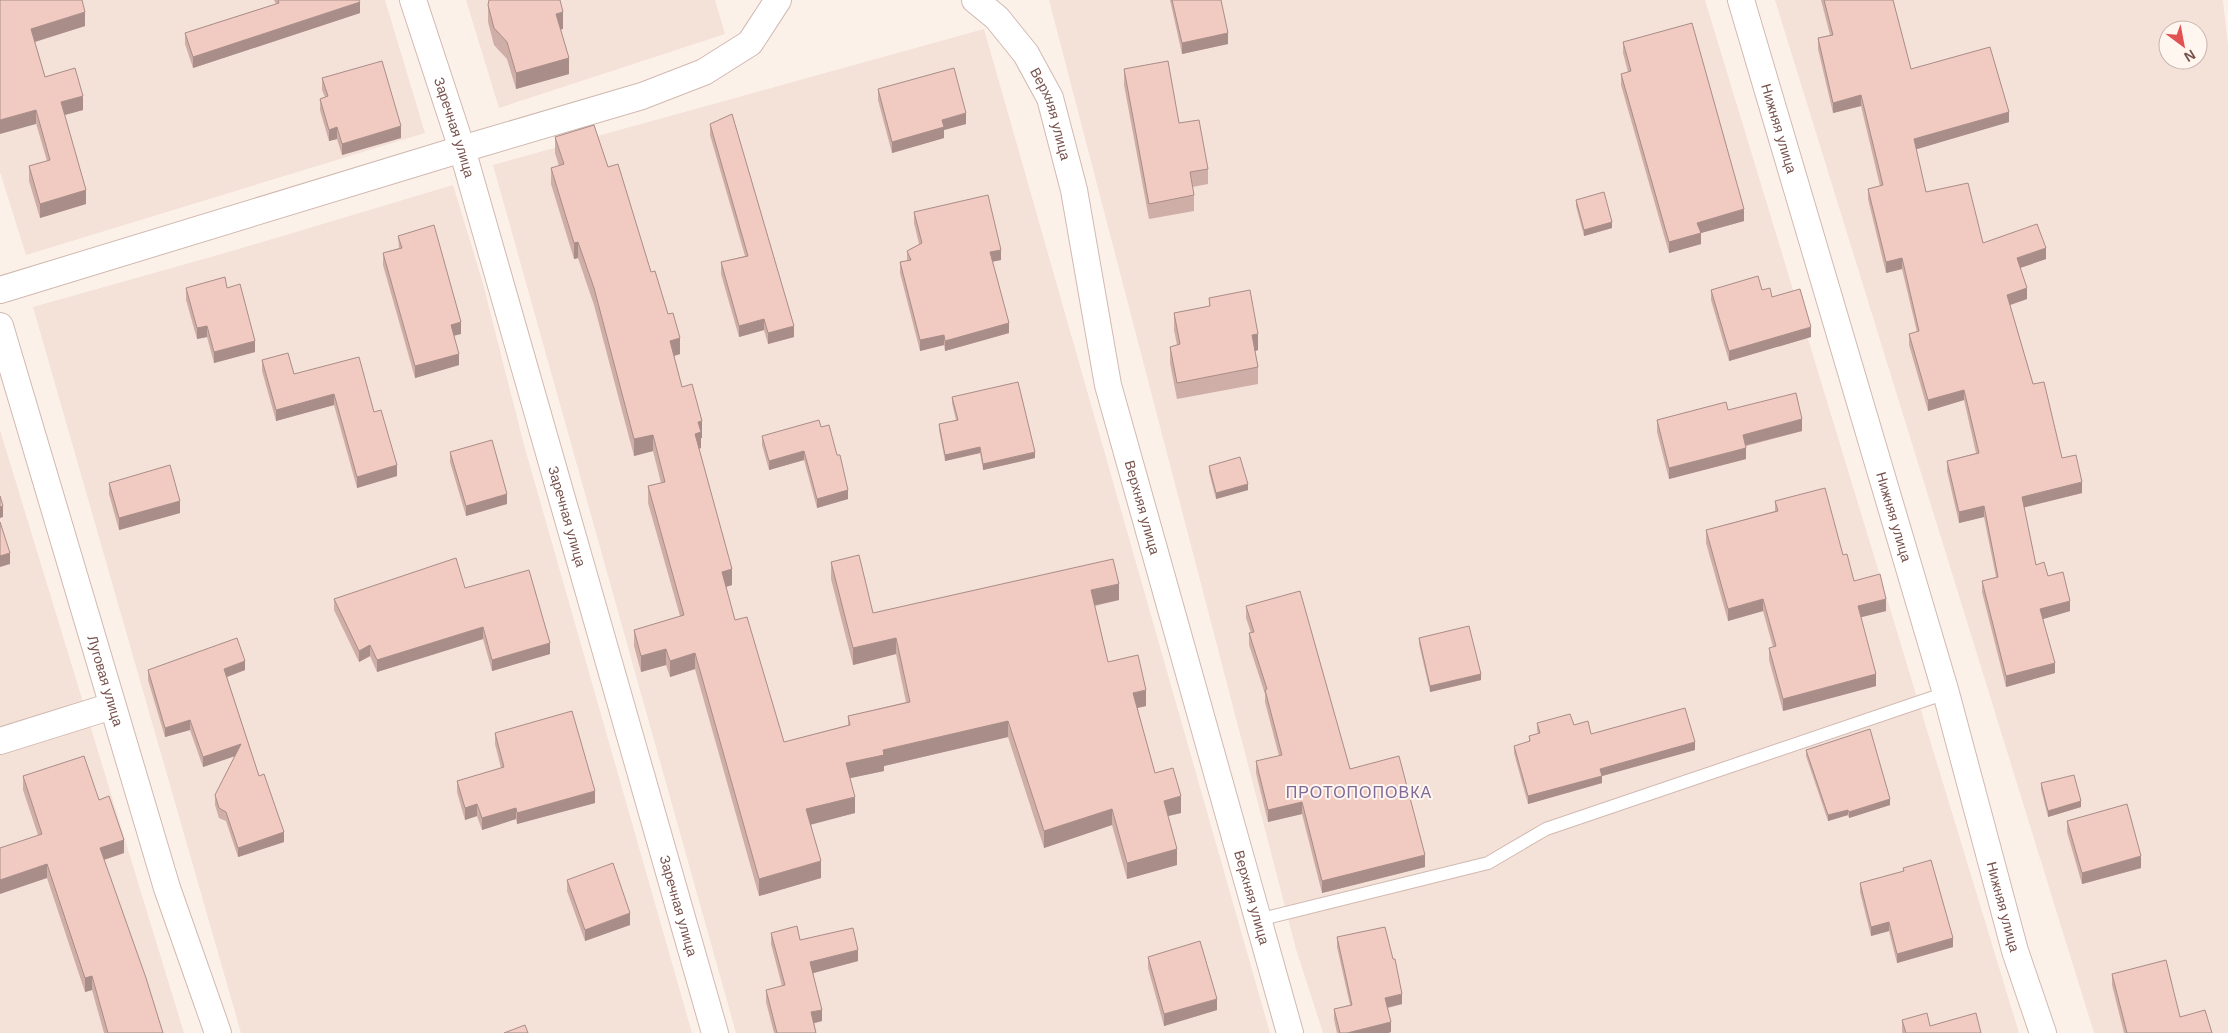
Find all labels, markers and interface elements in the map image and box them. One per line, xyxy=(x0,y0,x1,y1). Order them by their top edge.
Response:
north arrow xyxy=(2158,20,2208,70)
text: N xyxy=(2181,47,2198,65)
street label: Верхняя улица xyxy=(1027,65,1074,162)
street label: Заречная улица xyxy=(431,75,478,180)
street label: Нижняя улица xyxy=(1758,82,1800,175)
street label: Верхняя улица xyxy=(1122,459,1163,557)
street label: Заречная улица xyxy=(545,464,589,569)
street label: Нижняя улица xyxy=(1873,470,1915,564)
street label: Луговая улица xyxy=(84,633,127,728)
district label: ПРОТОПОПОВКА xyxy=(1286,784,1432,801)
street label: Верхняя улица xyxy=(1231,848,1273,946)
street label: Заречная улица xyxy=(657,853,701,958)
street label: Нижняя улица xyxy=(1983,860,2023,954)

